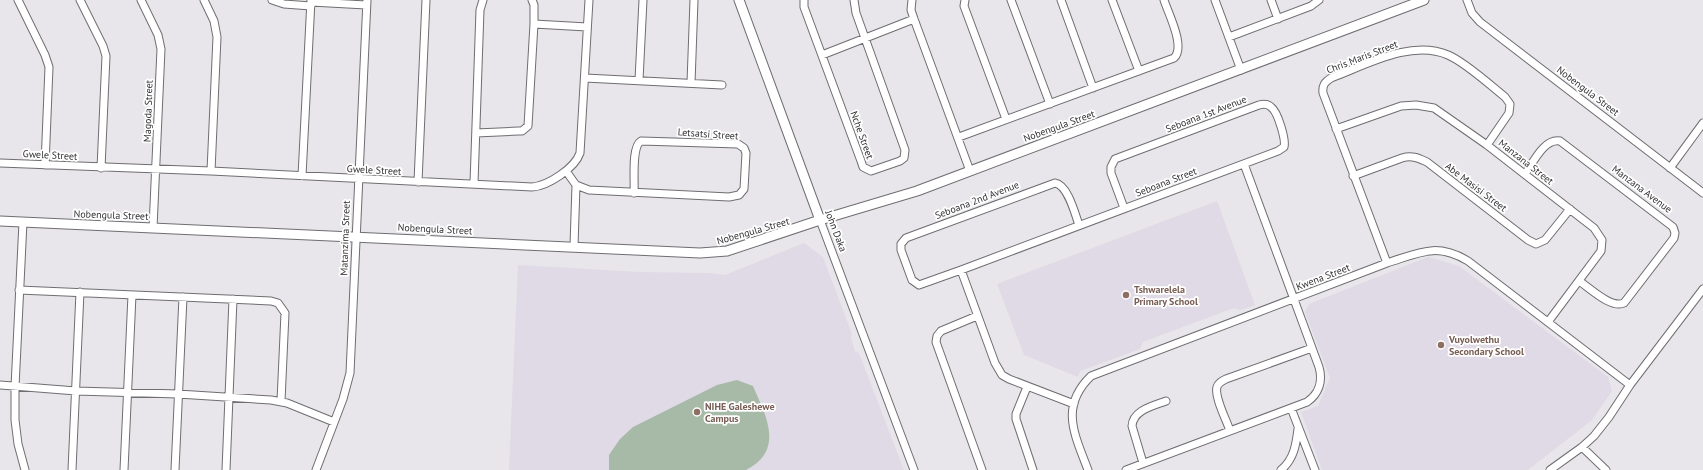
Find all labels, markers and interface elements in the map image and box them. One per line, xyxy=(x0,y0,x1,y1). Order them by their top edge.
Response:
street label: Chris Maris Street xyxy=(1324,37,1400,77)
street label: Nobengula Street xyxy=(1554,63,1622,119)
street label: Magoda Street xyxy=(140,79,156,142)
street label: Seboana 1st Avenue xyxy=(1164,93,1248,135)
street label: Nobengula Street xyxy=(1022,107,1097,145)
street label: Nche Street xyxy=(847,109,877,161)
street label: Letsatsi Street xyxy=(677,125,739,143)
street label: Manzana Street xyxy=(1496,136,1557,188)
street label: Gwele Street xyxy=(22,147,78,163)
street label: Abe Masisi Street xyxy=(1443,160,1510,215)
street label: Gwele Street xyxy=(346,162,402,178)
street label: Manzana Avenue xyxy=(1609,162,1675,216)
street label: Seboana Street xyxy=(1133,164,1199,200)
street label: Seboana 2nd Avenue xyxy=(933,178,1021,222)
street label: Matanzima Street xyxy=(337,200,353,276)
street label: Nobengula Street xyxy=(73,207,149,223)
street label: John Daka xyxy=(822,208,850,253)
street label: Nobengula Street xyxy=(715,214,791,248)
street label: Nobengula Street xyxy=(397,221,473,237)
street label: Kwena Street xyxy=(1294,261,1352,293)
place label: Tshwarelela Primary School xyxy=(1134,283,1198,308)
marker: Tshwarelela Primary School xyxy=(1121,290,1131,300)
place label: Vuyolwethu Secondary School xyxy=(1448,333,1524,358)
marker: Vuyolwethu Secondary School xyxy=(1436,340,1446,350)
place label: NIHE Galeshewe Campus xyxy=(705,400,775,425)
marker: NIHE Galeshewe Campus xyxy=(692,407,702,417)

